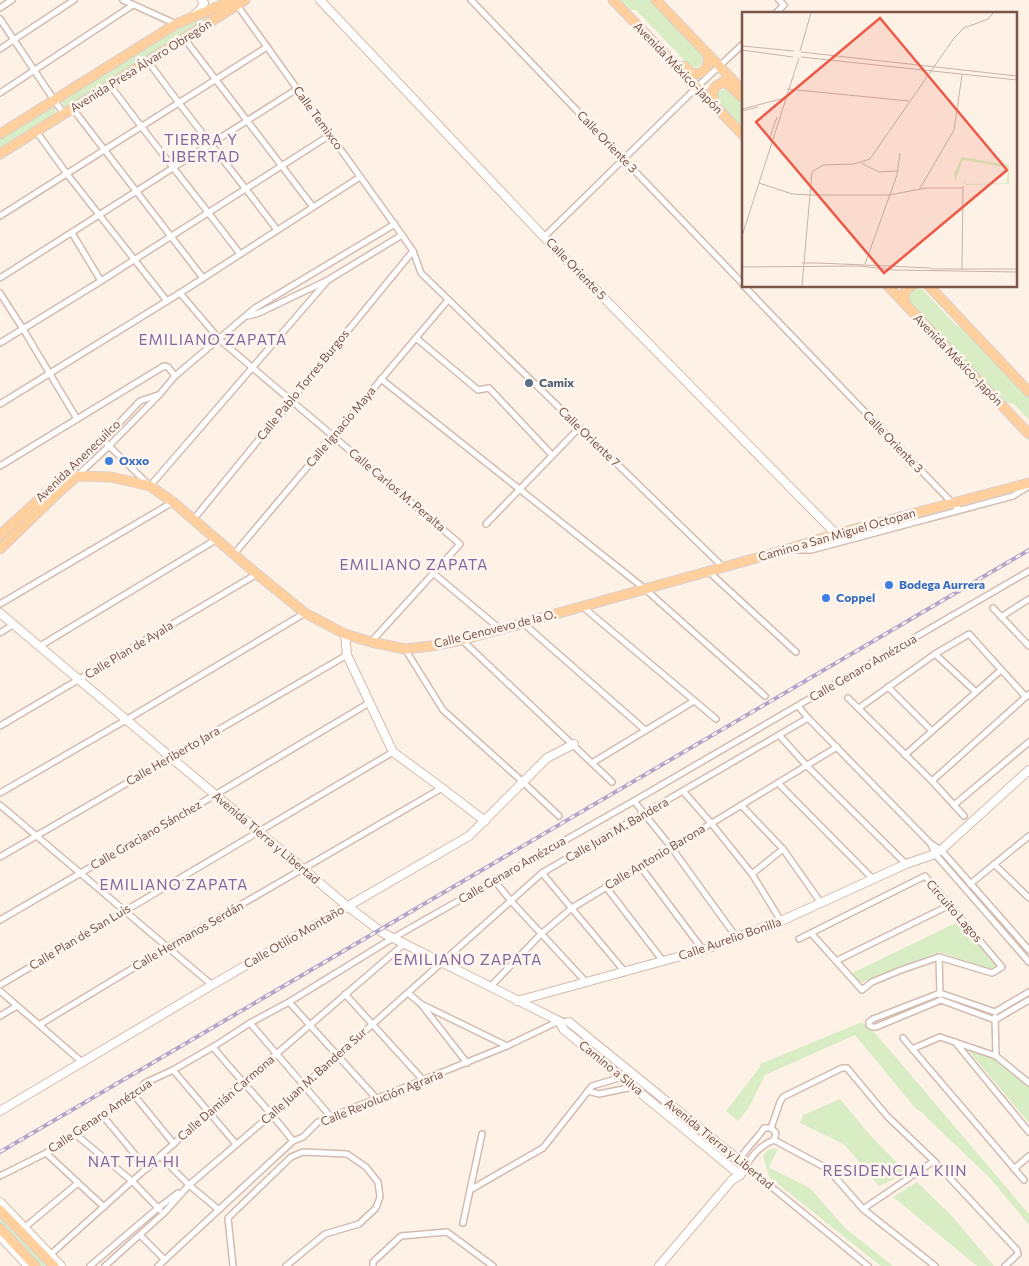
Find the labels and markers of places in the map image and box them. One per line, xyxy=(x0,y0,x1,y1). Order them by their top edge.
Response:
place label: Camix xyxy=(539,375,574,389)
marker: Camix xyxy=(523,377,535,389)
place label: Oxxo xyxy=(119,453,149,467)
marker: Oxxo xyxy=(103,455,115,467)
place label: Bodega Aurrera xyxy=(899,577,985,591)
marker: Bodega Aurrera xyxy=(883,579,895,591)
place label: Coppel xyxy=(836,590,875,604)
marker: Coppel xyxy=(820,592,832,604)

